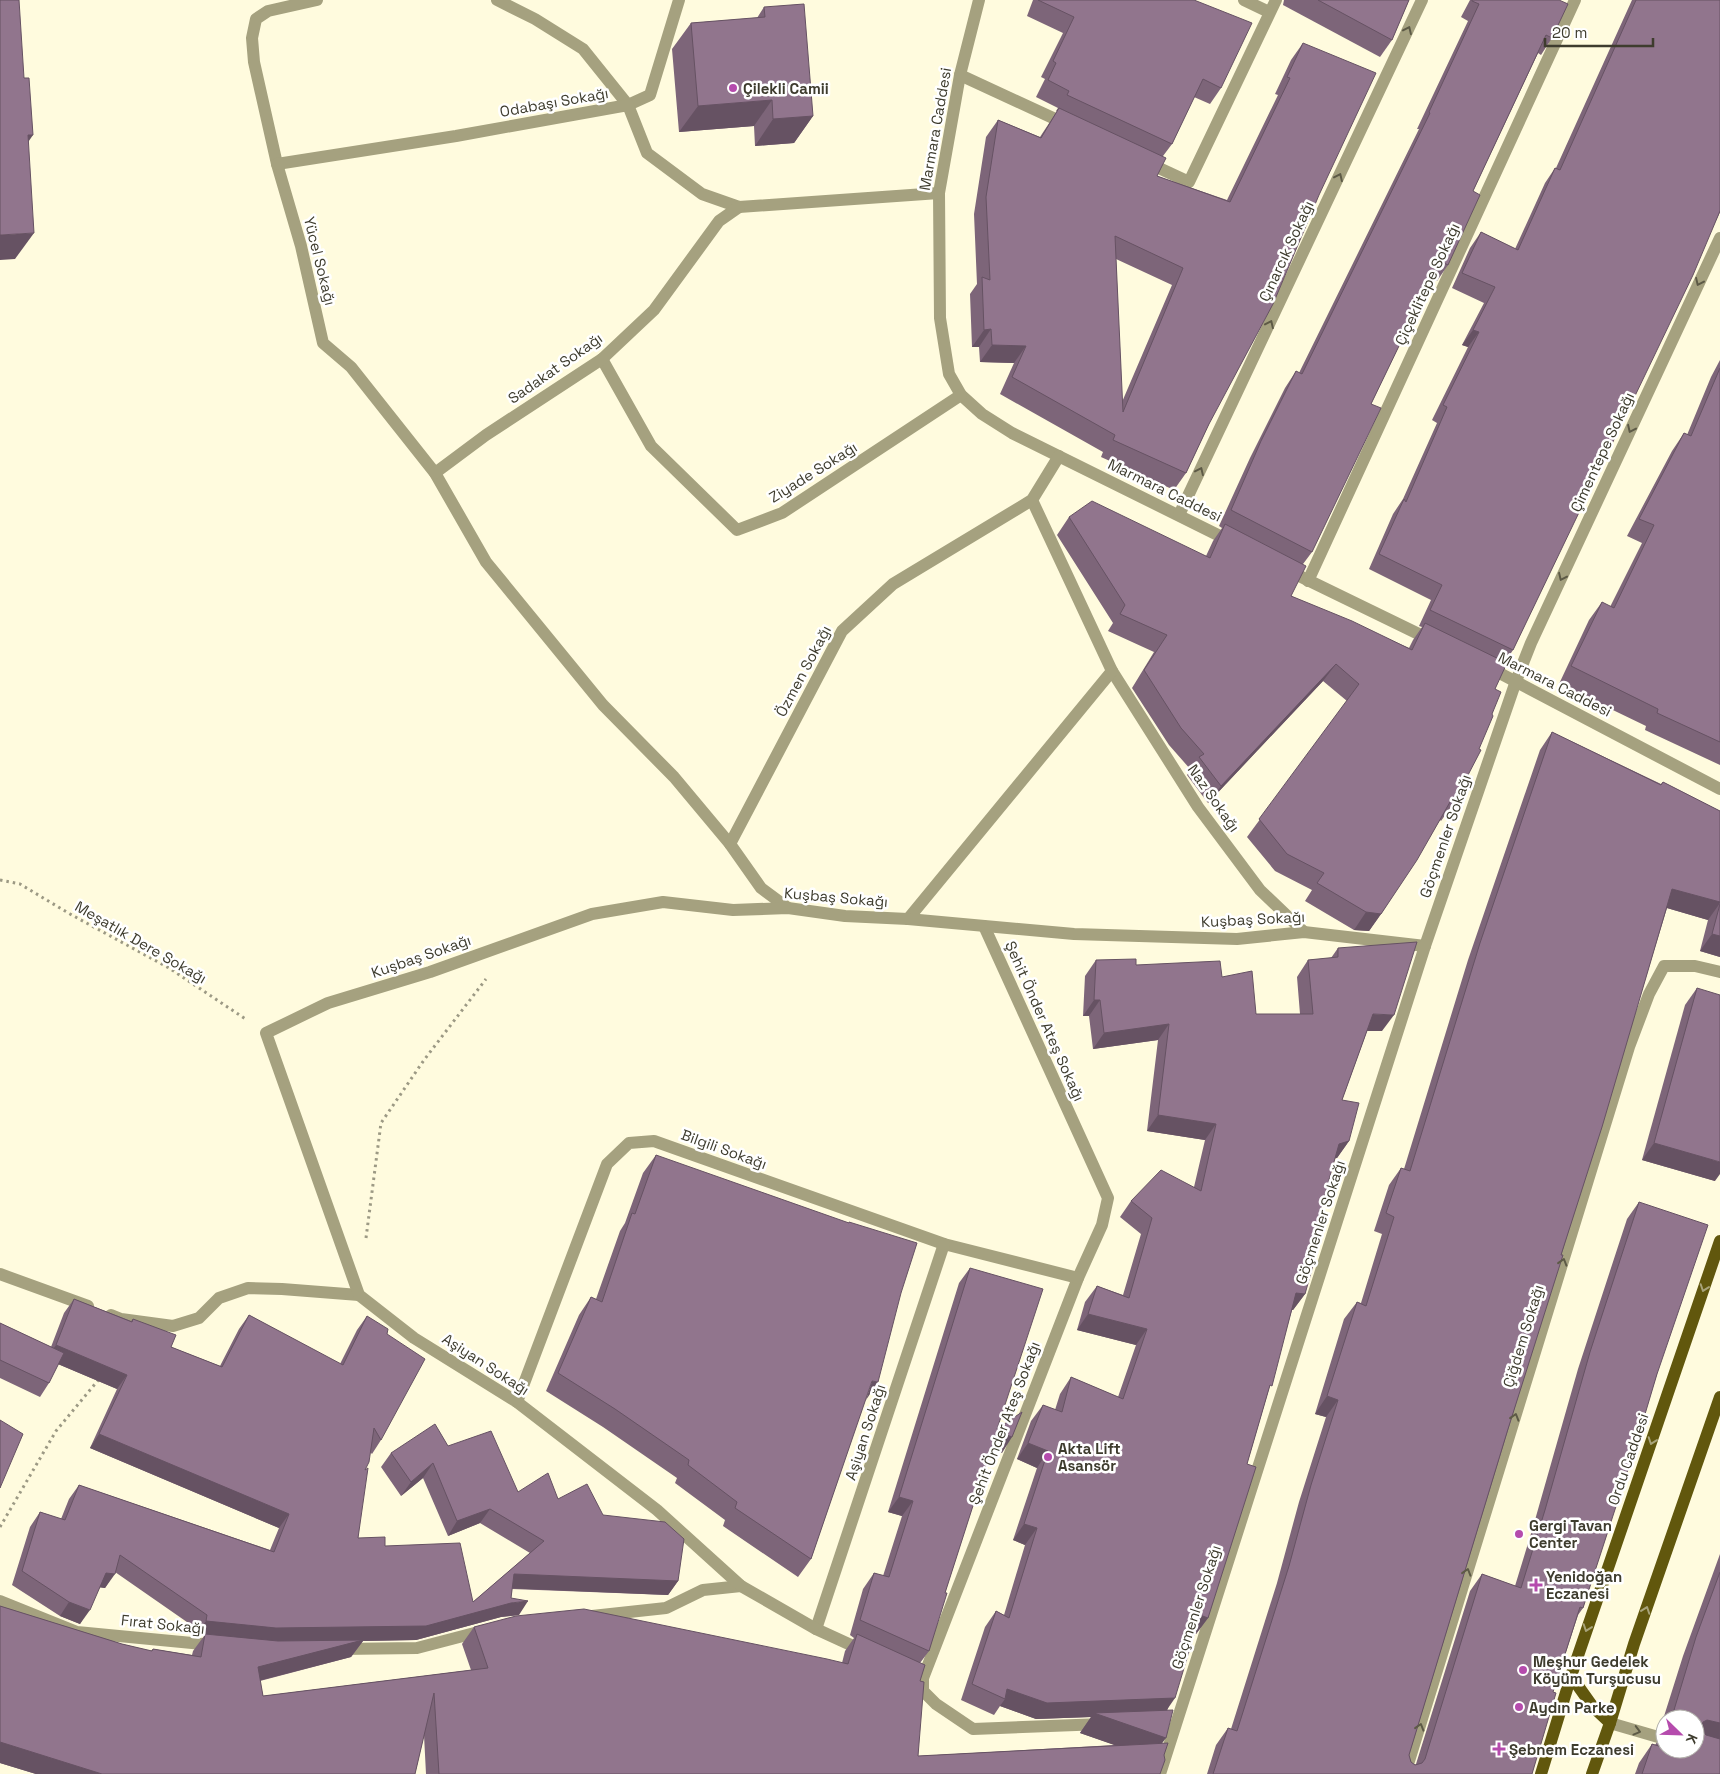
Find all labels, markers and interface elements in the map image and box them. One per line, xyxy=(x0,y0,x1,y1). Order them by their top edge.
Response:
scale bar xyxy=(1545,15,1652,47)
text: 20 m xyxy=(1552,23,1587,42)
one-way arrow xyxy=(1402,26,1412,35)
street label: Marmara Caddesi xyxy=(915,66,955,192)
place label: Çilekli Camii xyxy=(743,79,829,98)
marker: Çilekli Camii xyxy=(727,82,739,94)
street label: Odabaşı Sokağı xyxy=(498,83,610,121)
one-way arrow xyxy=(1333,173,1343,182)
street label: Çınarcık Sokağı xyxy=(1254,198,1318,304)
street label: Yücel Sokağı xyxy=(300,215,340,307)
street label: Çiçeklitepe Sokağı xyxy=(1390,220,1464,348)
one-way arrow xyxy=(1695,277,1706,286)
one-way arrow xyxy=(1263,320,1274,329)
street label: Sadakat Sokağı xyxy=(504,328,606,408)
street label: Çimentepe Sokağı xyxy=(1566,389,1638,515)
one-way arrow xyxy=(1627,424,1637,433)
street label: Ziyade Sokağı xyxy=(765,437,861,507)
street label: Marmara Caddesi xyxy=(1105,454,1225,526)
one-way arrow xyxy=(1194,467,1204,476)
one-way arrow xyxy=(1558,572,1568,581)
street label: Özmen Sokağı xyxy=(771,622,835,720)
street label: Marmara Caddesi xyxy=(1495,647,1615,721)
street label: Naz Sokağı xyxy=(1184,760,1244,836)
street label: Göçmenler Sokağı xyxy=(1415,772,1475,900)
street label: Kuşbaş Sokağı xyxy=(783,883,889,911)
street label: Meşatlık Dere Sokağı xyxy=(72,897,210,987)
street label: Kuşbaş Sokağı xyxy=(1200,907,1306,931)
street label: Kuşbaş Sokağı xyxy=(369,930,473,982)
street label: Şehit Önder Ateş Sokağı xyxy=(1001,938,1089,1104)
street label: Bilgili Sokağı xyxy=(679,1125,769,1173)
street label: Göçmenler Sokağı xyxy=(1291,1158,1349,1286)
one-way arrow xyxy=(1558,1258,1568,1266)
street label: Çiğdem Sokağı xyxy=(1498,1282,1548,1390)
one-way arrow xyxy=(1700,1283,1710,1291)
street label: Aşiyan Sokağı xyxy=(439,1329,533,1399)
street label: Şehit Önder Ateş Sokağı xyxy=(964,1339,1044,1507)
street label: Aşiyan Sokağı xyxy=(841,1382,889,1482)
street label: Ordu Caddesi xyxy=(1603,1411,1653,1507)
one-way arrow xyxy=(1510,1413,1520,1421)
one-way arrow xyxy=(1647,1437,1657,1445)
place label: Akta Lift Asansör xyxy=(1058,1439,1121,1475)
marker: Akta Lift Asansör xyxy=(1042,1451,1054,1463)
place label: Gergi Tavan Center xyxy=(1529,1516,1612,1552)
marker: Gergi Tavan Center xyxy=(1513,1528,1525,1540)
street label: Göçmenler Sokağı xyxy=(1167,1543,1225,1671)
place label: Yenidoğan Eczanesi xyxy=(1546,1567,1622,1603)
one-way arrow xyxy=(1462,1568,1472,1577)
marker: Yenidoğan Eczanesi xyxy=(1530,1579,1542,1591)
one-way arrow xyxy=(1640,1607,1650,1615)
street label: Fırat Sokağı xyxy=(120,1610,206,1638)
one-way arrow xyxy=(1583,1623,1593,1632)
place label: Meşhur Gedelek Köyüm Turşucusu xyxy=(1533,1652,1661,1688)
marker: Meşhur Gedelek Köyüm Turşucusu xyxy=(1517,1664,1529,1676)
place label: Aydın Parke xyxy=(1529,1698,1615,1717)
marker: Aydın Parke xyxy=(1513,1701,1525,1713)
north arrow xyxy=(1655,1709,1705,1759)
one-way arrow xyxy=(1414,1724,1424,1732)
one-way arrow xyxy=(1633,1725,1642,1736)
text: K xyxy=(1682,1732,1702,1747)
place label: Şebnem Eczanesi xyxy=(1509,1740,1634,1759)
marker: Şebnem Eczanesi xyxy=(1493,1743,1505,1755)

